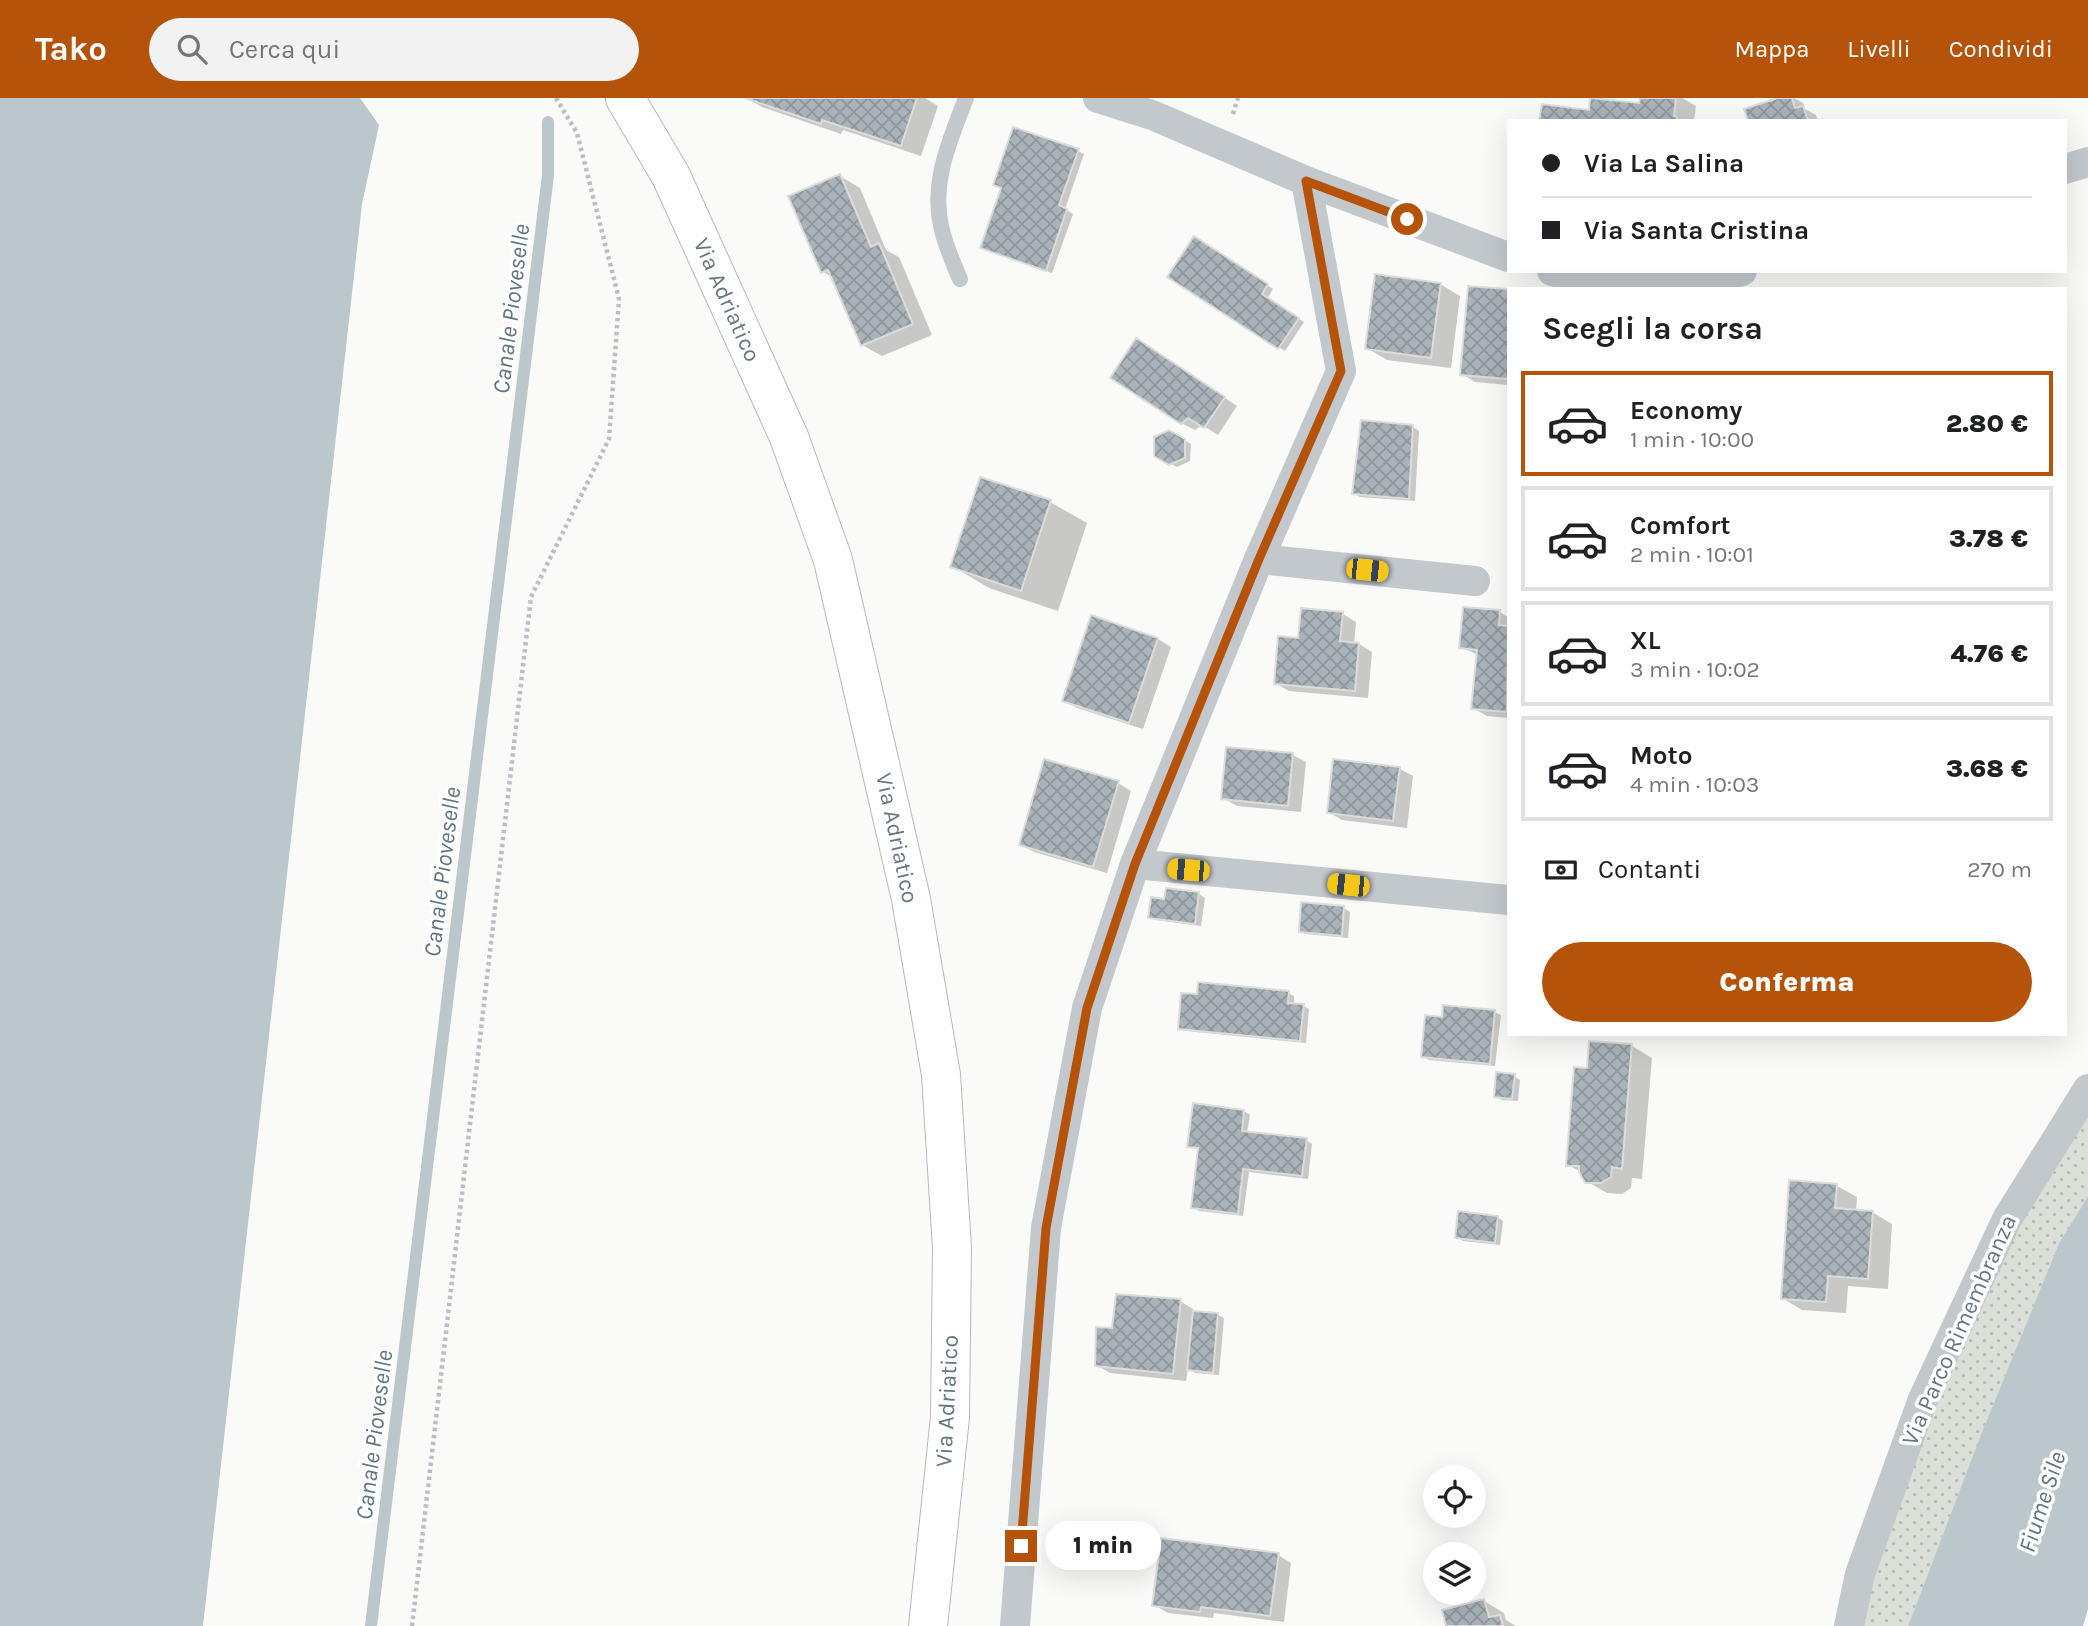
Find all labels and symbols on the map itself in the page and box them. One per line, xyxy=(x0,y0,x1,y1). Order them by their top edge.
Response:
route start xyxy=(1391,203,1423,235)
water label: Canale Pioveselle xyxy=(487,223,535,395)
street label: Via Adriatico xyxy=(688,234,766,366)
car xyxy=(1346,557,1389,583)
street label: Via Adriatico xyxy=(870,770,924,906)
water label: Canale Pioveselle xyxy=(418,786,466,958)
car xyxy=(1167,858,1210,882)
car xyxy=(1327,872,1370,898)
street label: Via Parco Rimembranza xyxy=(1896,1211,2022,1449)
street label: Via Adriatico xyxy=(930,1334,964,1468)
water label: Canale Pioveselle xyxy=(350,1349,398,1521)
water label: Fiume Sile xyxy=(2013,1448,2071,1556)
callout: 1 min xyxy=(1046,1522,1161,1570)
route end xyxy=(1005,1530,1037,1562)

